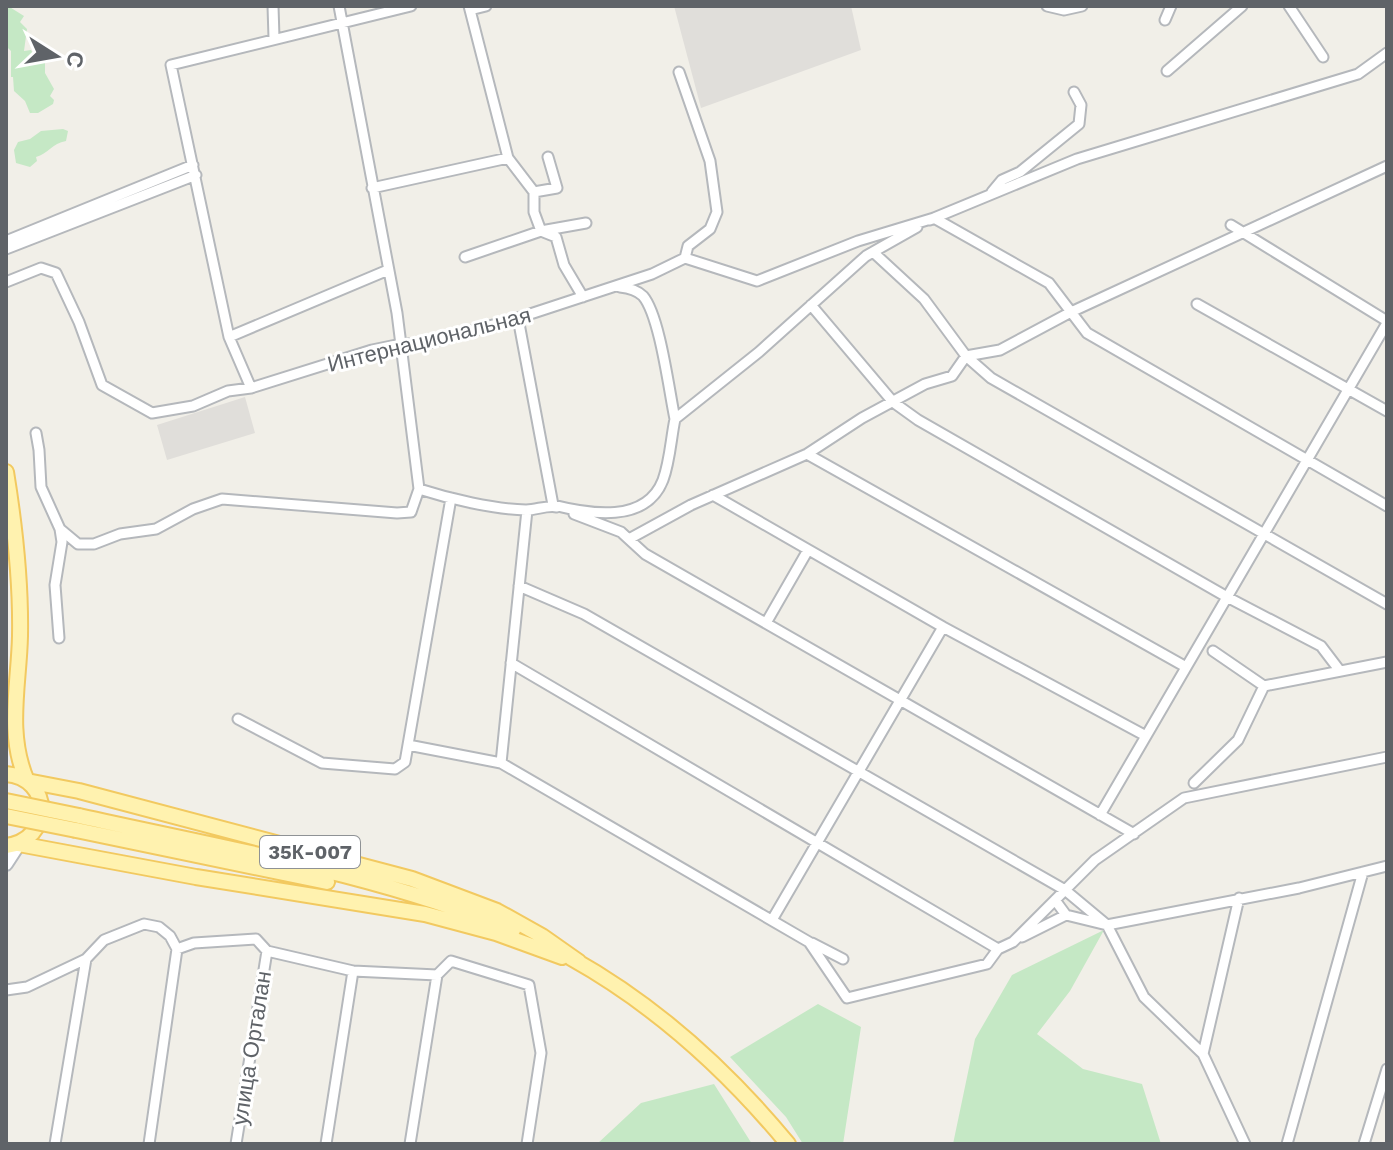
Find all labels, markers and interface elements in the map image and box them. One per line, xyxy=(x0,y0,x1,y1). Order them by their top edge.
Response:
north arrow xyxy=(16,16,96,96)
text: С xyxy=(61,50,89,70)
street label: Интернациональная xyxy=(325,302,533,377)
road number: 35К-007 xyxy=(260,836,360,868)
street label: улица Орталан xyxy=(227,969,276,1127)

